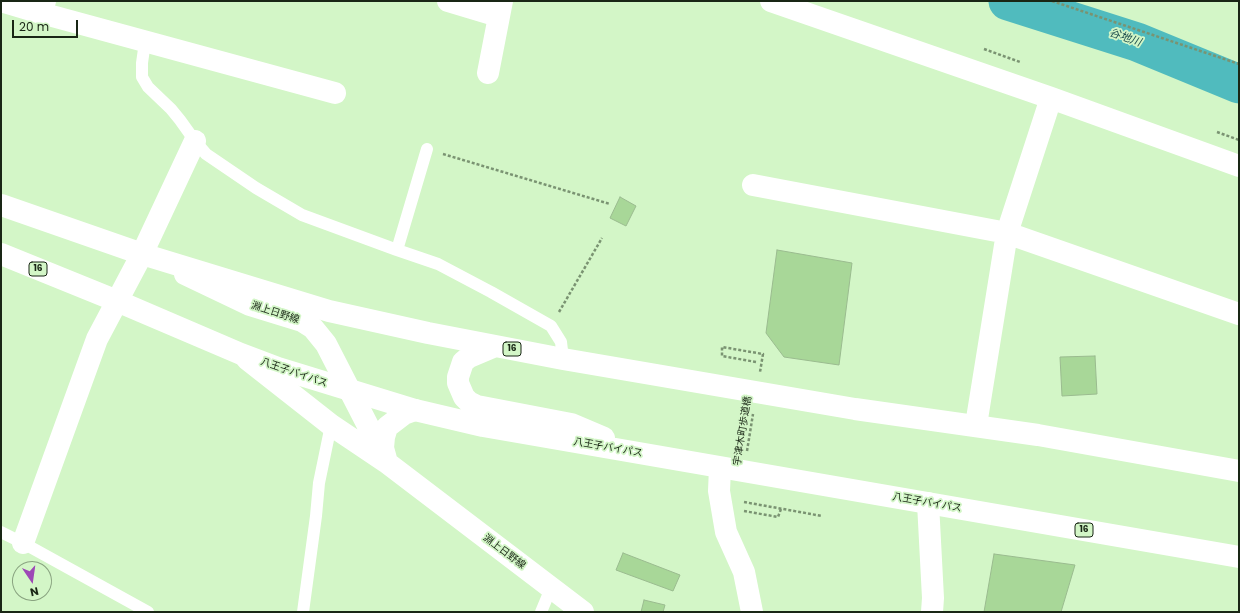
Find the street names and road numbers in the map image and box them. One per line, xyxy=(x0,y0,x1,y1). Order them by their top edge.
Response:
road number: 16 xyxy=(29,262,47,276)
street label: 淵上日野線 xyxy=(249,300,301,326)
road number: 16 xyxy=(503,342,521,356)
street label: 八王子バイパス xyxy=(259,356,329,390)
street label: 宇津木町歩道橋 xyxy=(732,395,754,467)
street label: 八王子バイパス xyxy=(572,436,644,460)
street label: 八王子バイパス xyxy=(891,491,963,515)
road number: 16 xyxy=(1075,523,1093,537)
street label: 淵上日野線 xyxy=(480,532,528,572)

